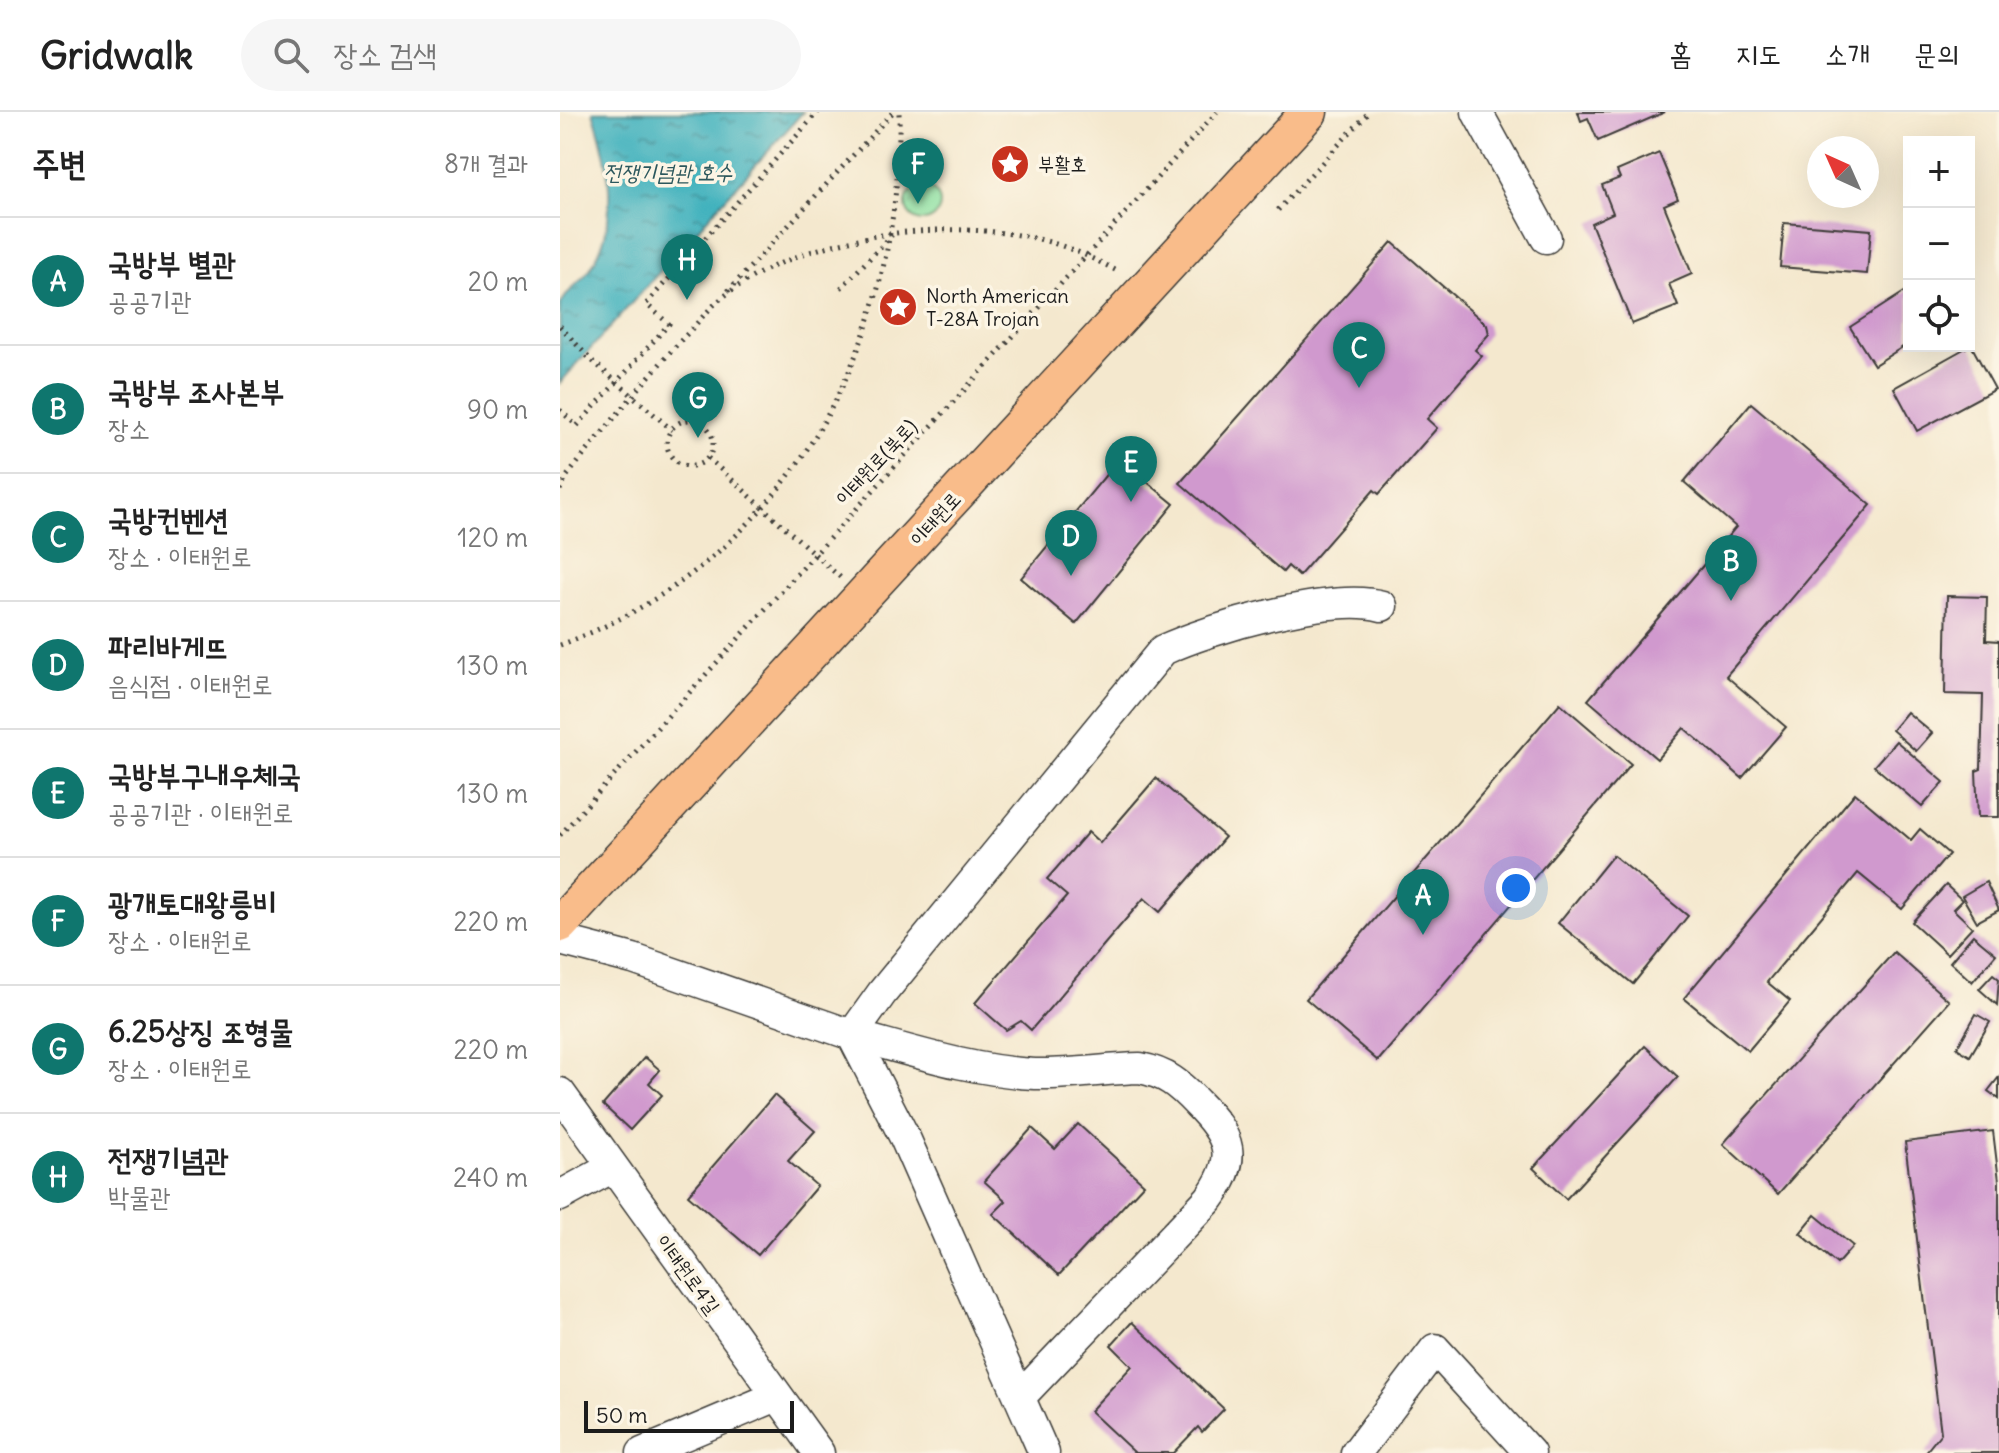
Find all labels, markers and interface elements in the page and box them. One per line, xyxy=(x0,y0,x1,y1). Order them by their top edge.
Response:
search box xyxy=(241,19,801,91)
text: Gridwalk xyxy=(40,32,193,79)
icon: search xyxy=(269,33,313,77)
text: 장소 검색 xyxy=(333,35,437,73)
text: 홈 xyxy=(1669,36,1692,72)
text: 지도 xyxy=(1736,36,1781,72)
text: 소개 xyxy=(1825,36,1870,72)
text: 문의 xyxy=(1914,36,1959,72)
north arrow xyxy=(1807,136,1879,208)
map controls xyxy=(1903,136,1975,352)
button: + xyxy=(1903,136,1975,208)
pin: F xyxy=(892,138,944,204)
text: 주변 xyxy=(32,141,87,184)
place icon: 부활호 xyxy=(989,143,1031,185)
text: 8개 결과 xyxy=(444,147,528,180)
place label: 부활호 xyxy=(1038,151,1086,176)
water label: 전쟁기념관 호수 xyxy=(603,158,733,186)
button: − xyxy=(1903,208,1975,280)
pin: H xyxy=(661,234,713,300)
text: 국방부 별관 xyxy=(108,244,236,282)
text: A xyxy=(50,265,66,298)
text: 20 m xyxy=(468,265,528,298)
button: locate xyxy=(1903,280,1975,352)
place label: North American T-28A Trojan xyxy=(926,283,1069,331)
text: 공공기관 xyxy=(108,284,192,317)
place icon: North American T-28A Trojan xyxy=(877,286,919,328)
pin: C xyxy=(1333,322,1385,388)
text: 국방부 조사본부 xyxy=(108,372,284,410)
pin: G xyxy=(672,372,724,438)
text: B xyxy=(49,393,67,426)
text: 90 m xyxy=(467,393,528,426)
text: 장소 xyxy=(108,412,150,445)
street label: 이태원로(북로) xyxy=(829,413,922,510)
pin: E xyxy=(1105,436,1157,502)
street label: 이태원로 xyxy=(904,486,965,551)
text: 국방컨벤션 xyxy=(108,500,229,538)
pin: D xyxy=(1045,510,1097,576)
text: C xyxy=(49,521,67,554)
text: 120 m xyxy=(457,521,528,554)
pin: B xyxy=(1705,535,1757,601)
text: 장소 · 이태원로 xyxy=(108,540,252,573)
text: 파리바게뜨 xyxy=(108,628,229,666)
text: D xyxy=(49,649,67,682)
text: 130 m xyxy=(457,649,528,682)
text: 음식점 · 이태원로 xyxy=(108,668,273,701)
text: 국방부구내우체국 xyxy=(108,756,301,794)
text: E xyxy=(50,777,66,810)
text: 130 m xyxy=(457,777,528,810)
text: 공공기관 · 이태원로 xyxy=(108,796,294,829)
your location xyxy=(1496,868,1536,908)
pin: A xyxy=(1397,869,1449,935)
text: 광개토대왕릉비 xyxy=(108,884,277,922)
text: F xyxy=(51,905,65,938)
text: 220 m xyxy=(453,905,528,938)
text: 장소 · 이태원로 xyxy=(108,924,252,957)
text: 6.25상징 조형물 xyxy=(108,1012,293,1050)
text: G xyxy=(49,1033,67,1066)
text: 220 m xyxy=(453,1033,528,1066)
text: 장소 · 이태원로 xyxy=(108,1052,252,1085)
text: 전쟁기념관 xyxy=(108,1140,229,1178)
text: H xyxy=(49,1161,67,1194)
text: 240 m xyxy=(453,1161,528,1194)
text: 박물관 xyxy=(108,1180,171,1213)
street label: 이태원로4길 xyxy=(651,1229,726,1318)
scale bar xyxy=(584,1397,794,1433)
text: 50 m xyxy=(596,1401,648,1429)

